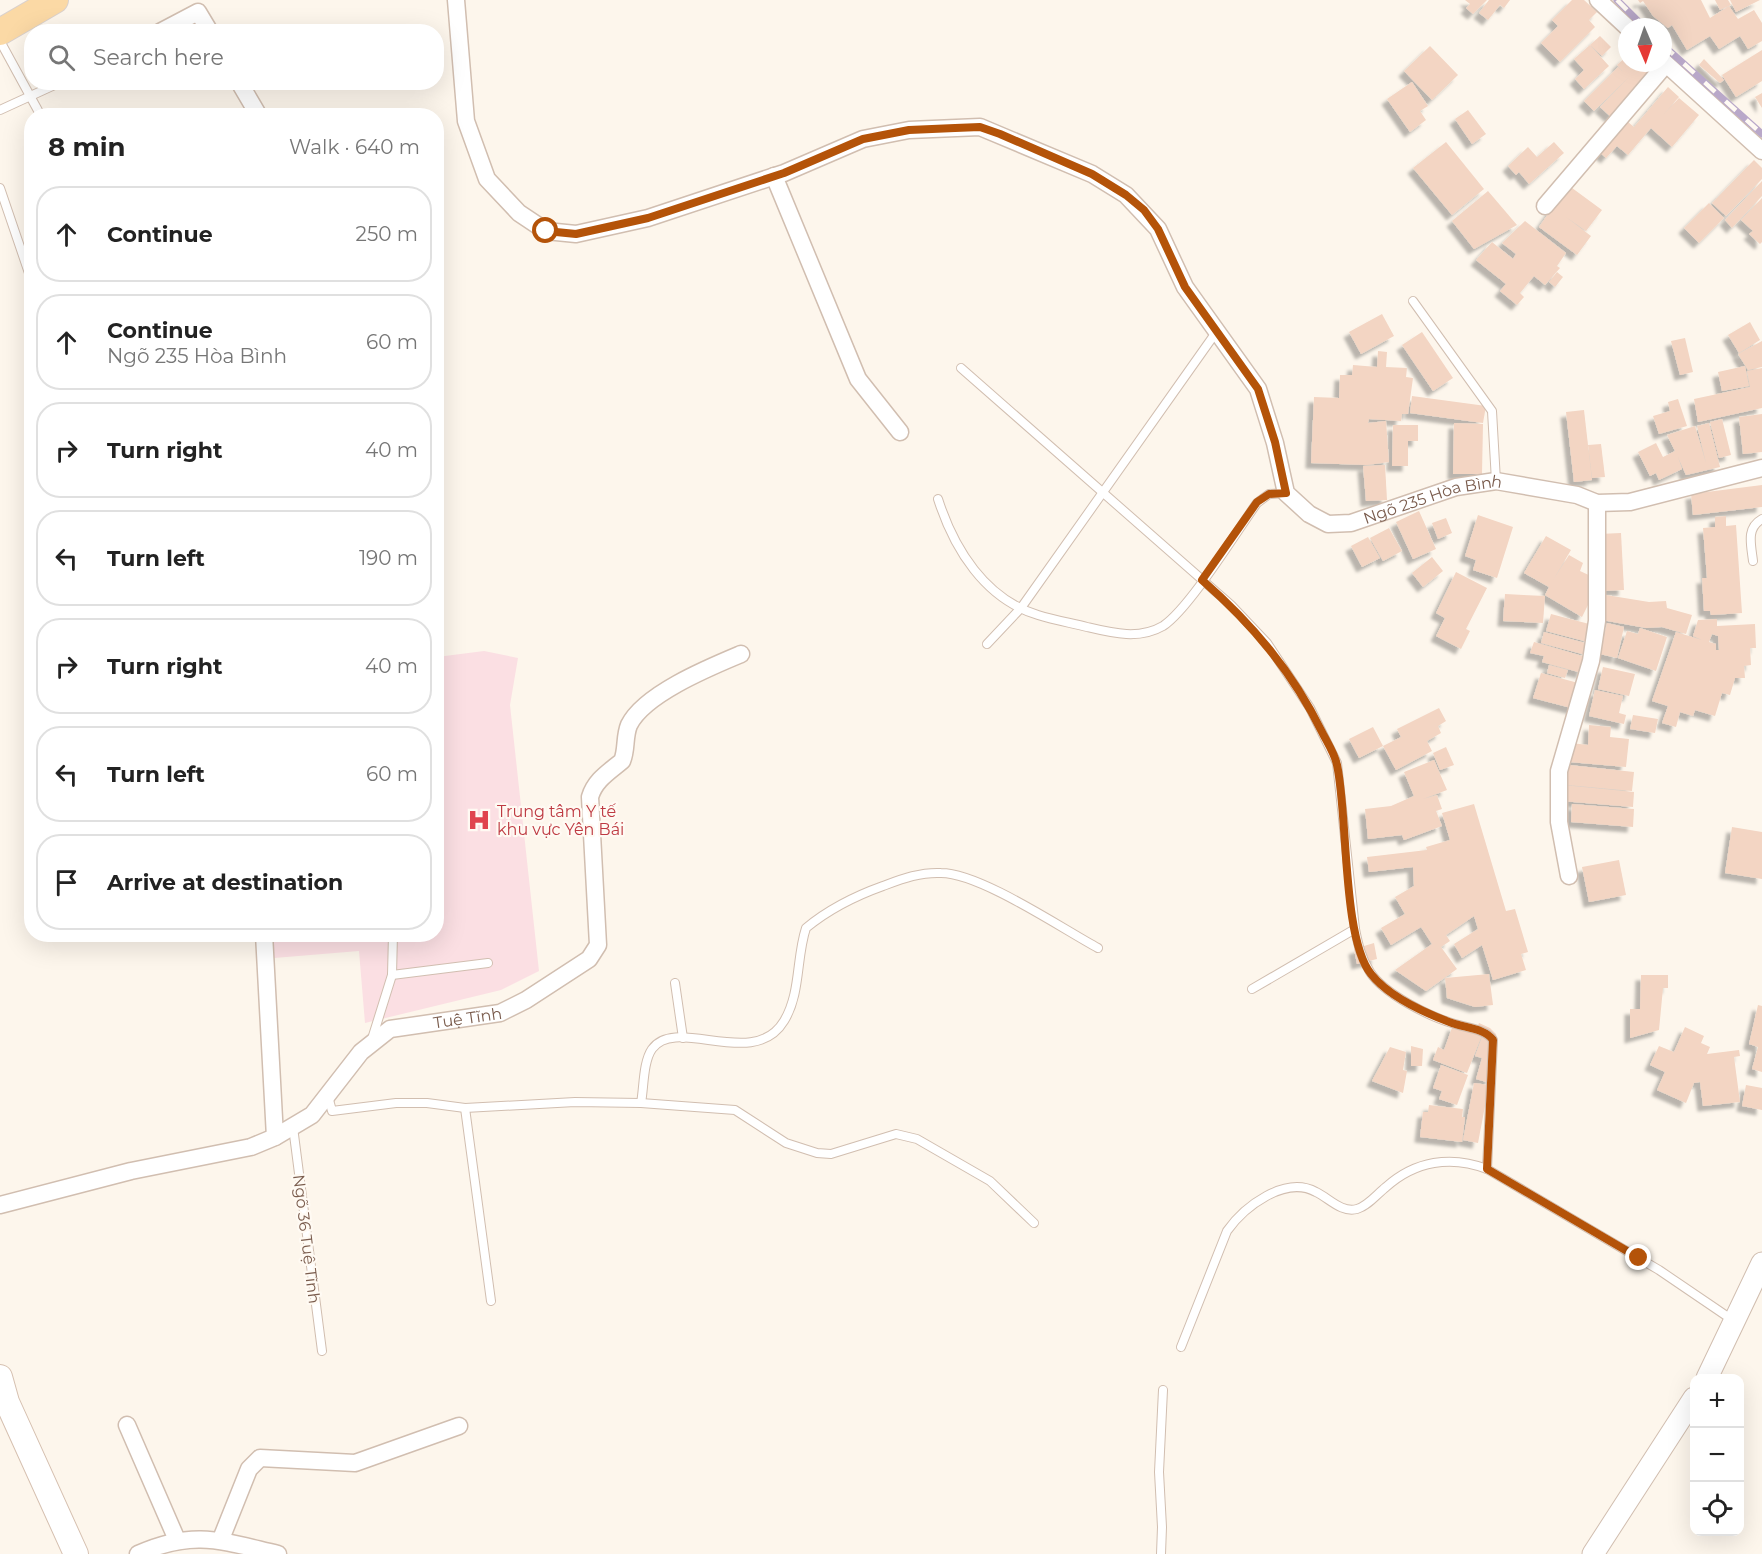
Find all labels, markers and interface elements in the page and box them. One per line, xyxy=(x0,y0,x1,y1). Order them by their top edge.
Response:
north arrow xyxy=(1618,18,1672,72)
search box xyxy=(24,24,444,90)
icon: search xyxy=(45,41,78,74)
text: Search here xyxy=(93,44,224,71)
text: 8 min xyxy=(48,131,126,163)
text: Walk · 640 m xyxy=(289,135,420,159)
route start xyxy=(532,217,558,243)
icon: ahead xyxy=(50,218,83,251)
text: Continue xyxy=(107,221,213,248)
text: 250 m xyxy=(356,222,418,246)
text: Continue xyxy=(107,317,213,344)
icon: ahead xyxy=(50,326,83,359)
text: 60 m xyxy=(366,330,418,354)
text: Ngõ 235 Hòa Bình xyxy=(107,344,287,368)
icon: right xyxy=(50,434,83,467)
text: Turn right xyxy=(107,437,222,464)
text: 40 m xyxy=(365,438,418,462)
street label: Ngõ 235 Hòa Bình xyxy=(1361,471,1504,528)
icon: left xyxy=(50,542,83,575)
text: Turn left xyxy=(107,545,205,572)
text: 190 m xyxy=(359,546,418,570)
icon: right xyxy=(50,650,83,683)
text: Turn right xyxy=(107,653,222,680)
text: 40 m xyxy=(365,654,418,678)
icon: left xyxy=(50,758,83,791)
text: Turn left xyxy=(107,761,205,788)
text: 60 m xyxy=(366,762,418,786)
place label: Trung tâm Y tế khu vực Yên Bái xyxy=(497,802,624,839)
hospital icon: Trung tâm Y tế khu vực Yên Bái xyxy=(466,807,492,833)
icon: arrive xyxy=(50,866,83,899)
text: Arrive at destination xyxy=(107,869,343,896)
street label: Tuệ Tĩnh xyxy=(432,1004,503,1033)
street label: Ngõ 36 Tuệ Tĩnh xyxy=(289,1173,324,1305)
route end xyxy=(1625,1244,1651,1270)
map controls xyxy=(1690,1374,1744,1536)
button: + xyxy=(1690,1374,1744,1428)
button: − xyxy=(1690,1428,1744,1482)
button: locate xyxy=(1690,1482,1744,1536)

